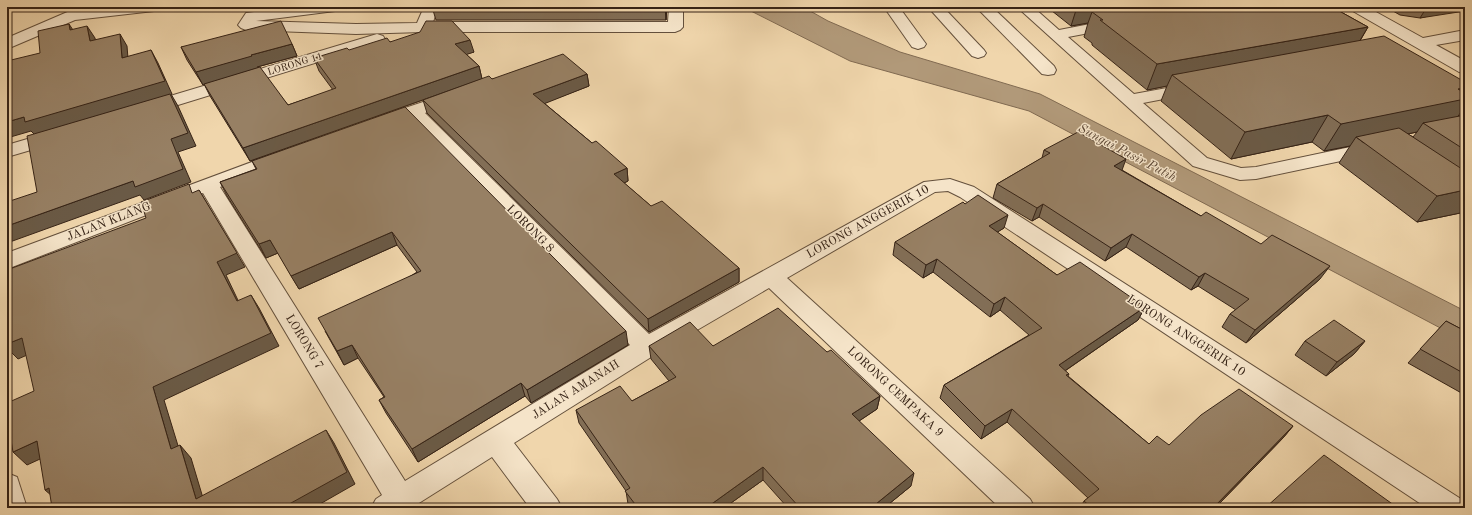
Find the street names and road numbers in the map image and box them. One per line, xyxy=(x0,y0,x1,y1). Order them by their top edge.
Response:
street label: LORONG 11 xyxy=(266,51,324,77)
street label: LORONG ANGGERIK 10 xyxy=(805,183,931,261)
street label: JALAN KLANG xyxy=(65,200,153,244)
street label: LORONG 8 xyxy=(504,203,556,255)
street label: LORONG ANGGERIK 10 xyxy=(1125,293,1247,379)
street label: LORONG 7 xyxy=(283,312,325,372)
street label: LORONG CEMPAKA 9 xyxy=(845,345,945,439)
street label: JALAN AMANAH xyxy=(530,358,622,422)

